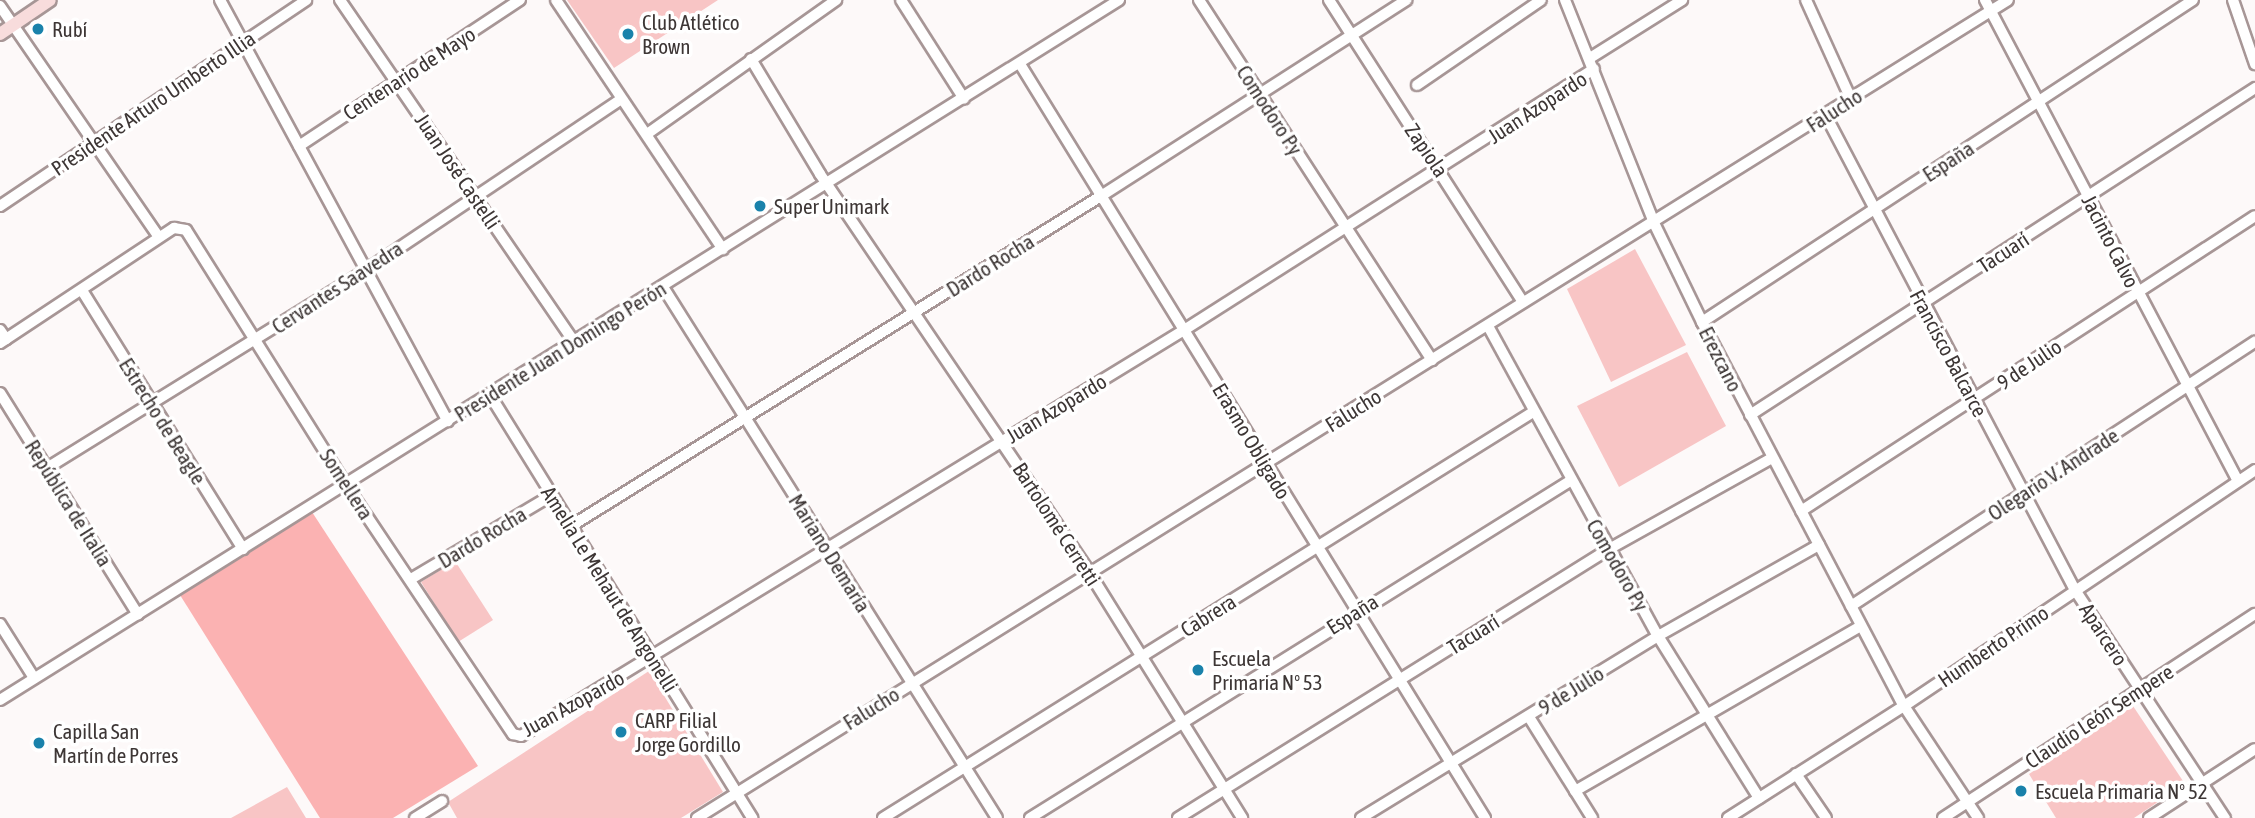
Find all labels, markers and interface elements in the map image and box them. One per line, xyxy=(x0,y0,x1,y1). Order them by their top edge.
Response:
place label: Club Atlético Brown xyxy=(642,9,740,59)
place label: Rubí xyxy=(52,16,87,42)
marker: Rubí xyxy=(30,21,46,37)
street label: Centenario de Mayo xyxy=(338,21,480,125)
street label: Presidente Arturo Umberto Illia xyxy=(46,25,260,181)
marker: Club Atlético Brown xyxy=(620,26,636,42)
street label: Comodoro Py xyxy=(1232,60,1308,160)
street label: Juan Azopardo xyxy=(1483,66,1591,148)
street label: Falucho xyxy=(1801,83,1867,137)
street label: Juan José Castelli xyxy=(410,108,506,234)
street label: Zapiola xyxy=(1400,118,1454,182)
street label: España xyxy=(1918,135,1978,187)
street label: Jacinto Calvo xyxy=(2077,190,2145,292)
place label: Super Unimark xyxy=(774,193,889,219)
marker: Super Unimark xyxy=(752,198,768,214)
street label: Tacuarí xyxy=(1973,226,2033,278)
street label: Dardo Rocha xyxy=(942,228,1038,302)
street label: Cervantes Saavedra xyxy=(267,235,407,339)
street label: Presidente Juan Domingo Perón xyxy=(449,275,671,427)
street label: Francisco Balcarce xyxy=(1905,285,1993,421)
street label: Erezcano xyxy=(1694,322,1748,396)
street label: 9 de Julio xyxy=(1992,333,2066,395)
street label: Estrecho de Beagle xyxy=(114,353,212,489)
street label: Juan Azopardo xyxy=(1001,368,1111,448)
street label: Erasmo Obligado xyxy=(1208,379,1296,503)
street label: Falucho xyxy=(1320,383,1386,437)
street label: Olegario V. Andrade xyxy=(1983,422,2123,526)
street label: República de Italia xyxy=(20,435,118,571)
street label: Somellera xyxy=(315,444,379,524)
street label: Bartolomé Cerretti xyxy=(1008,458,1106,590)
street label: Amelia Le Mehaut de Angonelli xyxy=(536,481,684,697)
street label: Mariano Demaría xyxy=(784,489,876,617)
street label: Dardo Rocha xyxy=(433,501,531,573)
street label: Comodoro Py xyxy=(1582,515,1654,615)
street label: Cabrera xyxy=(1176,588,1240,642)
street label: España xyxy=(1322,588,1382,640)
street label: Aparcero xyxy=(2074,598,2134,670)
street label: Humberto Primo xyxy=(1933,600,2053,692)
street label: Tacuarí xyxy=(1442,608,1504,660)
place label: Escuela Primaria Nº 53 xyxy=(1212,645,1323,695)
street label: Claudio León Sempere xyxy=(2020,659,2178,773)
street label: 9 de Julio xyxy=(1534,660,1608,720)
marker: Escuela Primaria Nº 53 xyxy=(1190,662,1206,678)
street label: Juan Azopardo xyxy=(518,665,628,741)
street label: Falucho xyxy=(838,681,904,735)
place label: CARP Filial Jorge Gordillo xyxy=(635,707,741,757)
place label: Capilla San Martín de Porres xyxy=(53,718,178,768)
marker: CARP Filial Jorge Gordillo xyxy=(613,724,629,740)
marker: Capilla San Martín de Porres xyxy=(31,735,47,751)
place label: Escuela Primaria N° 52 xyxy=(2035,778,2208,804)
marker: Escuela Primaria N° 52 xyxy=(2013,783,2029,799)

